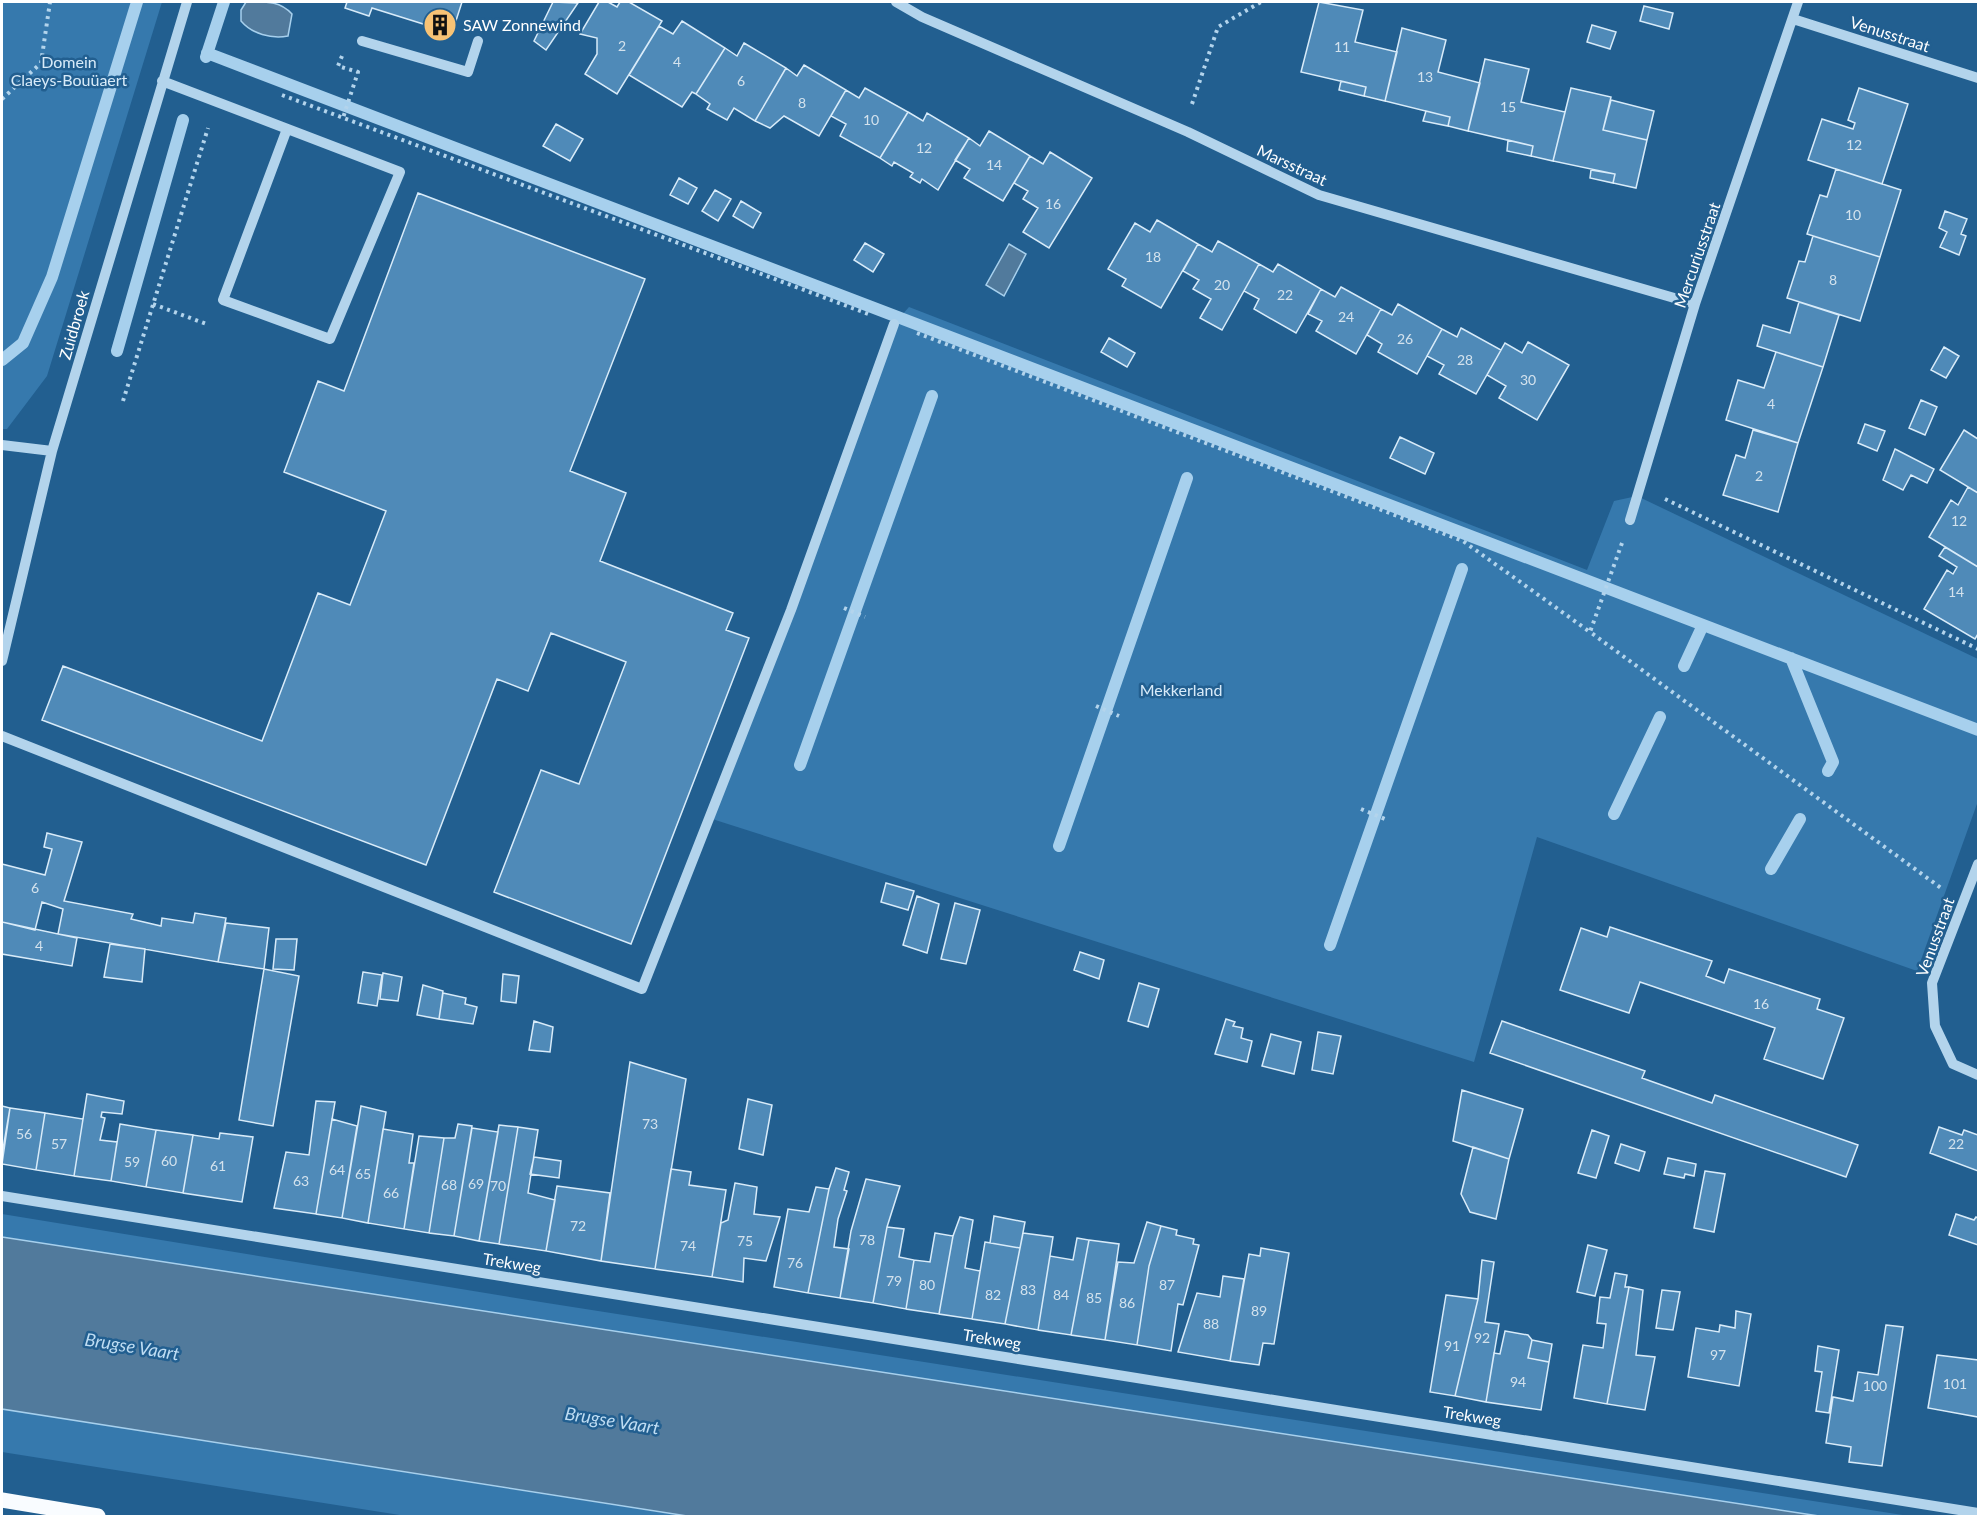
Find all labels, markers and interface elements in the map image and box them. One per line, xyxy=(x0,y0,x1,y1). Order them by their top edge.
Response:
building icon: SAW Zonnewind xyxy=(422,7,458,43)
street label: Venusstraat xyxy=(1848,12,1933,55)
place label: SAW Zonnewind xyxy=(463,15,581,34)
house number: 2 xyxy=(618,37,626,54)
house number: 11 xyxy=(1334,38,1350,55)
park label: Domein Claeys-Bouüaert xyxy=(11,52,128,89)
house number: 4 xyxy=(673,53,681,70)
house number: 13 xyxy=(1417,68,1433,85)
house number: 6 xyxy=(737,72,745,89)
house number: 8 xyxy=(798,94,806,111)
house number: 15 xyxy=(1500,98,1516,115)
house number: 10 xyxy=(863,111,879,128)
house number: 12 xyxy=(1846,136,1862,153)
house number: 12 xyxy=(916,139,932,156)
street label: Marsstraat xyxy=(1254,140,1331,189)
house number: 14 xyxy=(986,156,1002,173)
house number: 16 xyxy=(1045,195,1061,212)
street label: Mercuriusstraat xyxy=(1670,199,1724,310)
house number: 10 xyxy=(1845,206,1861,223)
house number: 18 xyxy=(1145,248,1161,265)
house number: 8 xyxy=(1829,271,1837,288)
house number: 20 xyxy=(1214,276,1230,293)
house number: 22 xyxy=(1277,286,1293,303)
street label: Zuidbroek xyxy=(55,287,93,362)
house number: 24 xyxy=(1338,308,1354,325)
house number: 26 xyxy=(1397,330,1413,347)
house number: 28 xyxy=(1457,351,1473,368)
house number: 30 xyxy=(1520,371,1536,388)
house number: 4 xyxy=(1767,395,1775,412)
house number: 2 xyxy=(1755,467,1763,484)
house number: 12 xyxy=(1951,512,1967,529)
house number: 14 xyxy=(1948,583,1964,600)
park label: Mekkerland xyxy=(1140,680,1222,699)
house number: 6 xyxy=(31,879,39,896)
street label: Venusstraat xyxy=(1911,894,1958,979)
house number: 4 xyxy=(35,937,43,954)
house number: 16 xyxy=(1753,995,1769,1012)
house number: 73 xyxy=(642,1115,658,1132)
house number: 56 xyxy=(16,1125,32,1142)
house number: 57 xyxy=(51,1135,67,1152)
house number: 22 xyxy=(1948,1135,1964,1152)
house number: 60 xyxy=(161,1152,177,1169)
house number: 59 xyxy=(124,1153,140,1170)
house number: 61 xyxy=(210,1157,226,1174)
house number: 64 xyxy=(329,1161,345,1178)
house number: 65 xyxy=(355,1165,371,1182)
house number: 63 xyxy=(293,1172,309,1189)
house number: 69 xyxy=(468,1175,484,1192)
house number: 68 xyxy=(441,1176,457,1193)
house number: 70 xyxy=(490,1177,506,1194)
house number: 66 xyxy=(383,1184,399,1201)
house number: 72 xyxy=(570,1217,586,1234)
house number: 78 xyxy=(859,1231,875,1248)
house number: 75 xyxy=(737,1232,753,1249)
house number: 74 xyxy=(680,1237,696,1254)
street label: Trekweg xyxy=(481,1249,543,1277)
house number: 76 xyxy=(787,1254,803,1271)
house number: 79 xyxy=(886,1272,902,1289)
house number: 80 xyxy=(919,1276,935,1293)
house number: 87 xyxy=(1159,1276,1175,1293)
house number: 83 xyxy=(1020,1281,1036,1298)
house number: 82 xyxy=(985,1286,1001,1303)
house number: 84 xyxy=(1053,1286,1069,1303)
house number: 85 xyxy=(1086,1289,1102,1306)
house number: 86 xyxy=(1119,1294,1135,1311)
house number: 89 xyxy=(1251,1302,1267,1319)
house number: 88 xyxy=(1203,1315,1219,1332)
street label: Trekweg xyxy=(961,1325,1023,1353)
water label: Brugse Vaart xyxy=(83,1328,182,1364)
house number: 92 xyxy=(1474,1329,1490,1346)
house number: 91 xyxy=(1444,1337,1460,1354)
house number: 97 xyxy=(1710,1346,1726,1363)
house number: 94 xyxy=(1510,1373,1526,1390)
house number: 101 xyxy=(1943,1375,1967,1392)
house number: 100 xyxy=(1863,1377,1887,1394)
water label: Brugse Vaart xyxy=(563,1402,662,1438)
street label: Trekweg xyxy=(1441,1402,1503,1430)

